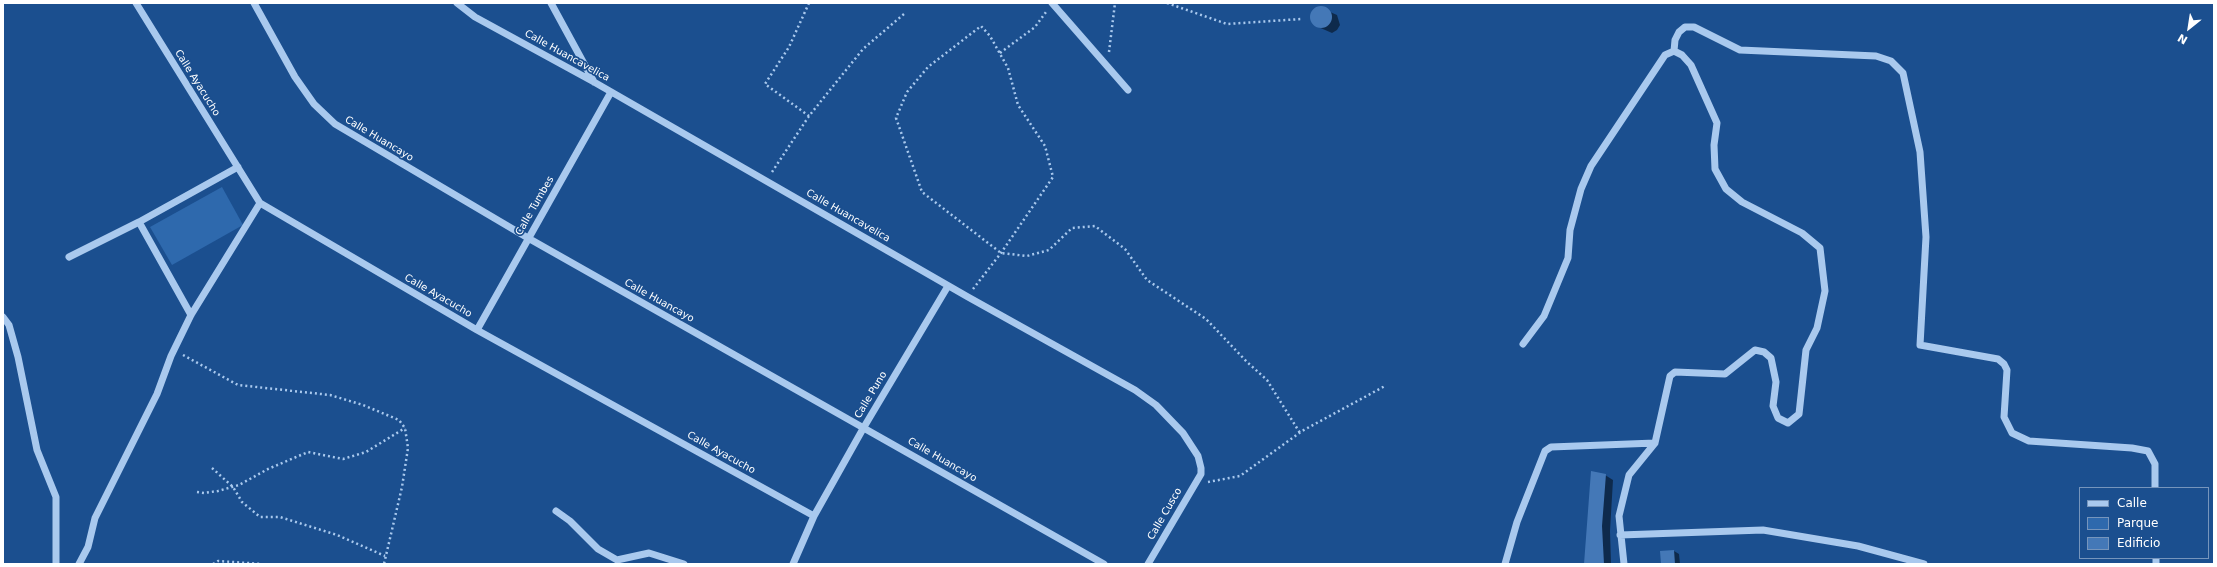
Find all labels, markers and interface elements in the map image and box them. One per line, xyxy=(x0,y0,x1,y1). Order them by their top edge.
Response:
north arrow xyxy=(2169,8,2209,48)
street label: Calle Huancavelica xyxy=(522,28,612,84)
text: N xyxy=(2176,31,2190,47)
street label: Calle Ayacucho xyxy=(172,48,222,118)
street label: Calle Huancayo xyxy=(342,114,416,164)
street label: Calle Tumbes xyxy=(513,174,557,238)
street label: Calle Huancavelica xyxy=(804,187,892,245)
street label: Calle Ayacucho xyxy=(402,272,474,320)
street label: Calle Huancayo xyxy=(622,277,696,325)
street label: Calle Puno xyxy=(852,369,890,421)
street label: Calle Ayacucho xyxy=(685,429,757,477)
street label: Calle Huancayo xyxy=(905,435,979,485)
street label: Calle Cusco xyxy=(1145,486,1185,542)
legend xyxy=(2079,487,2209,559)
text: Calle xyxy=(2117,496,2147,510)
text: Parque xyxy=(2117,516,2158,530)
text: Edificio xyxy=(2117,536,2160,550)

